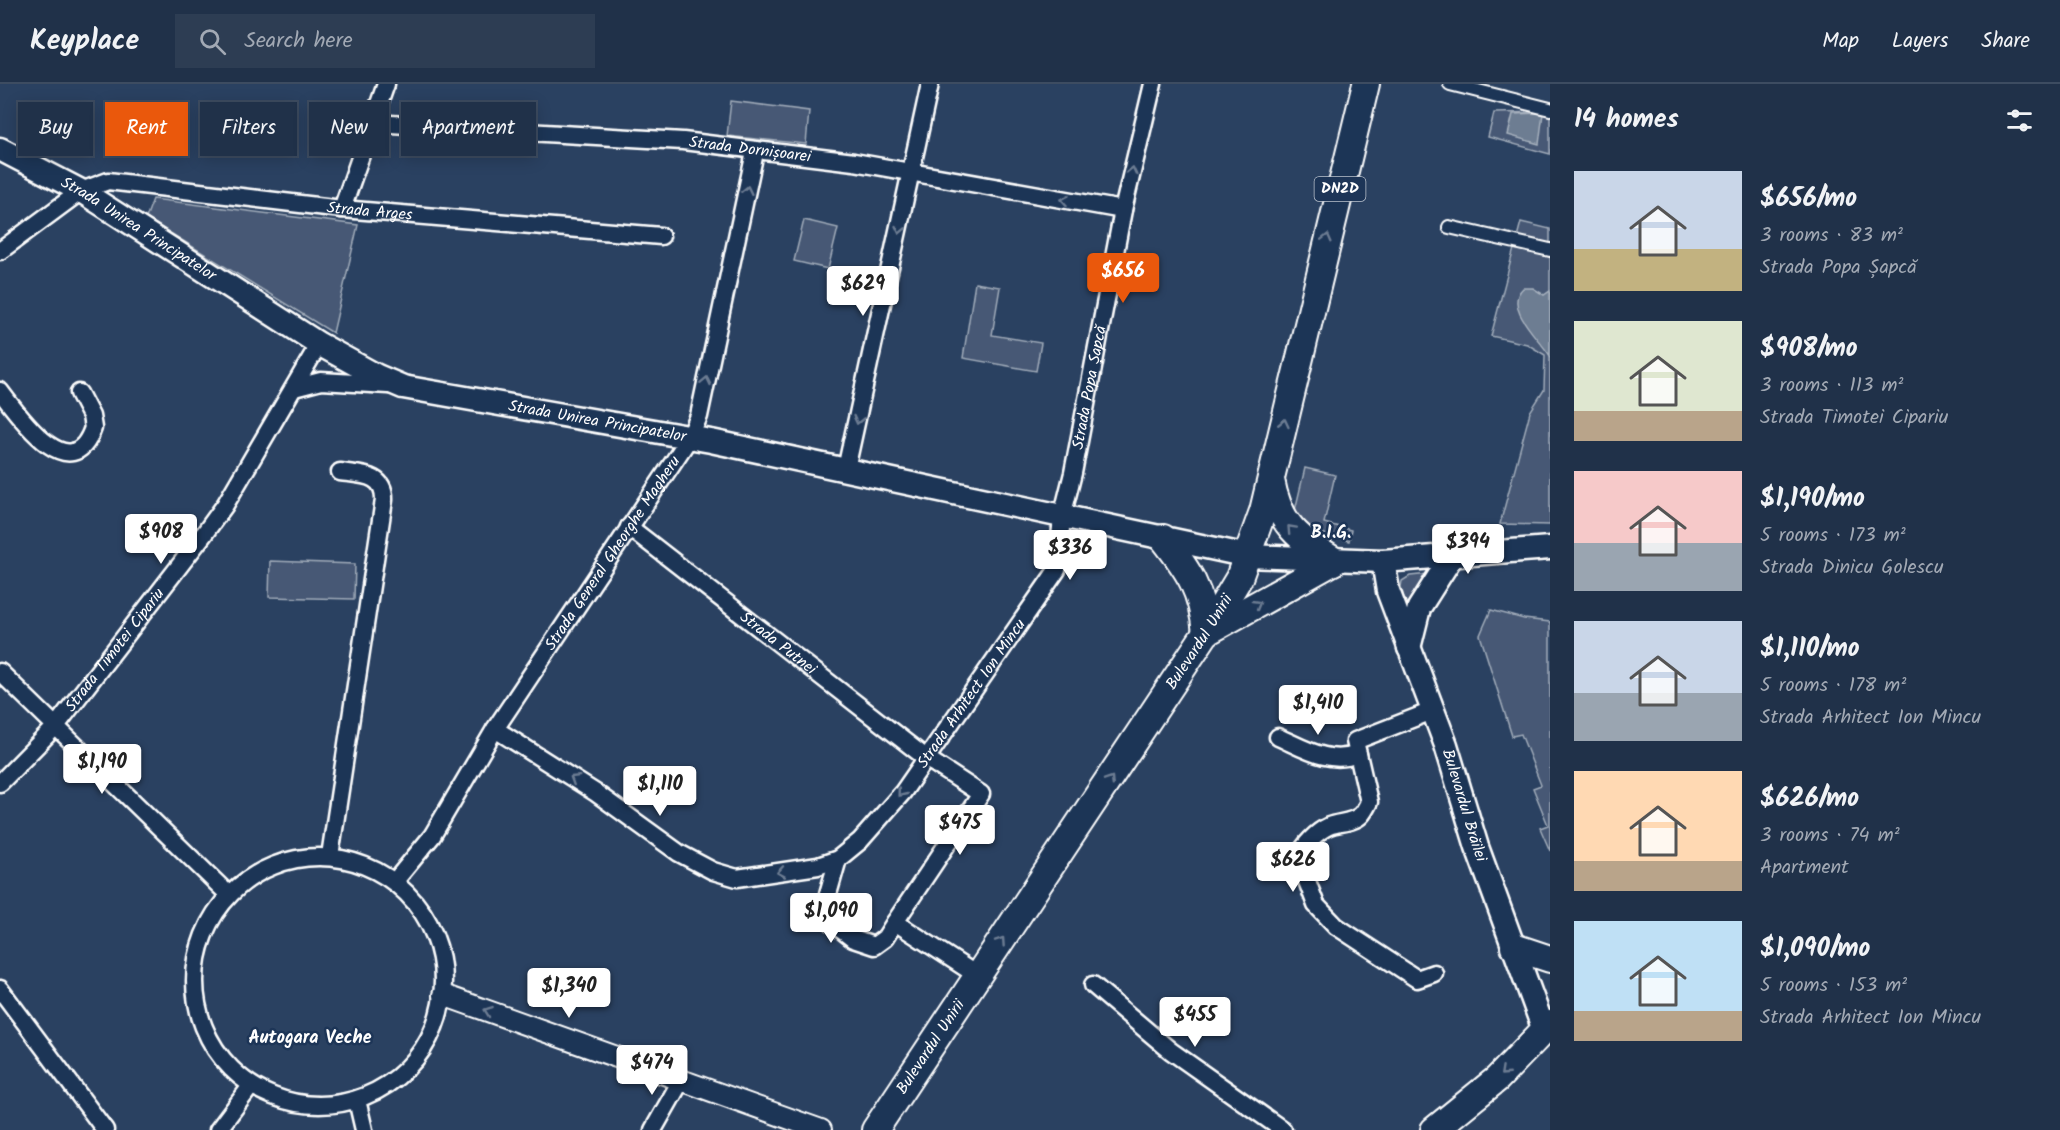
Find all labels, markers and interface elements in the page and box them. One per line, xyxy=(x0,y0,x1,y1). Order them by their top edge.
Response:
search box xyxy=(175,14,595,68)
text: Keyplace xyxy=(30,19,139,64)
text: Search here xyxy=(244,24,353,59)
icon: search xyxy=(196,25,229,58)
text: Map xyxy=(1822,25,1859,58)
text: Layers xyxy=(1892,25,1948,58)
text: Share xyxy=(1981,25,2030,58)
text: 14 homes xyxy=(1574,99,1679,141)
chip: Buy xyxy=(18,102,93,156)
chip: Rent xyxy=(105,102,188,156)
chip: Filters xyxy=(200,102,297,156)
chip: New xyxy=(309,102,389,156)
chip: Apartment xyxy=(401,102,536,156)
icon: filters xyxy=(2003,104,2036,137)
street label: Strada Dornișoarei xyxy=(688,129,814,169)
one-way arrow xyxy=(1125,166,1138,176)
street label: Strada Unirea Principatelor xyxy=(56,170,223,288)
road number: DN2D xyxy=(1314,177,1366,201)
text: $656/mo xyxy=(1760,178,1857,220)
one-way arrow xyxy=(740,185,753,195)
one-way arrow xyxy=(1061,194,1070,206)
street label: Strada Argeș xyxy=(325,195,414,227)
icon: home xyxy=(1622,195,1694,267)
text: 3 rooms · 83 m² xyxy=(1760,220,1903,252)
one-way arrow xyxy=(894,225,907,235)
one-way arrow xyxy=(1320,233,1333,243)
text: Strada Popa Șapcă xyxy=(1760,252,1917,284)
pin: $656 xyxy=(1087,253,1159,304)
text: $656 xyxy=(1101,256,1145,288)
pin: $629 xyxy=(827,266,899,317)
text: $629 xyxy=(841,269,885,301)
street label: Strada Popa Șapcă xyxy=(1065,322,1114,451)
text: $908/mo xyxy=(1760,328,1858,370)
icon: home xyxy=(1622,345,1694,417)
text: 3 rooms · 113 m² xyxy=(1760,370,1903,402)
one-way arrow xyxy=(699,376,712,386)
street label: Strada Unirea Principatelor xyxy=(507,393,690,449)
text: Strada Timotei Cipariu xyxy=(1760,402,1948,434)
one-way arrow xyxy=(852,415,865,425)
one-way arrow xyxy=(1276,418,1289,428)
street label: Strada General Gheorghe Magheru xyxy=(538,450,687,656)
text: $1,190/mo xyxy=(1760,478,1865,520)
icon: home xyxy=(1622,495,1694,567)
pin: $908 xyxy=(125,514,197,565)
text: $908 xyxy=(139,517,183,549)
district label: B.I.G. xyxy=(1311,519,1351,548)
text: 5 rooms · 173 m² xyxy=(1760,520,1906,552)
pin: $394 xyxy=(1432,524,1504,575)
one-way arrow xyxy=(1288,525,1299,536)
text: $394 xyxy=(1446,527,1490,559)
pin: $336 xyxy=(1034,530,1106,581)
text: $336 xyxy=(1048,533,1092,565)
text: Strada Dinicu Golescu xyxy=(1760,552,1944,584)
street label: Strada Timotei Cipariu xyxy=(59,582,171,717)
street label: Bulevardul Unirii xyxy=(1159,588,1240,695)
one-way arrow xyxy=(1251,600,1261,611)
street label: Strada Putnei xyxy=(734,605,823,682)
street label: Strada Arhitect Ion Mincu xyxy=(911,613,1032,773)
text: $1,110/mo xyxy=(1760,628,1860,670)
icon: home xyxy=(1622,645,1694,717)
text: 5 rooms · 178 m² xyxy=(1760,670,1906,702)
pin: $1,410 xyxy=(1269,685,1367,736)
text: $1,410 xyxy=(1293,688,1343,720)
text: Strada Arhitect Ion Mincu xyxy=(1760,702,1981,734)
pin: $1,190 xyxy=(53,744,151,795)
street label: Bulevardul Brăilei xyxy=(1435,746,1494,866)
text: $1,190 xyxy=(77,747,127,779)
pin: $1,110 xyxy=(611,766,709,817)
text: $1,110 xyxy=(637,769,683,801)
one-way arrow xyxy=(570,774,580,786)
one-way arrow xyxy=(1102,775,1113,786)
text: $626/mo xyxy=(1760,778,1859,820)
one-way arrow xyxy=(898,786,909,797)
icon: home xyxy=(1622,795,1694,867)
pin: $475 xyxy=(924,805,996,856)
text: $475 xyxy=(939,808,981,840)
text: 3 rooms · 74 m² xyxy=(1760,820,1900,852)
pin: $626 xyxy=(1257,842,1329,893)
text: $626 xyxy=(1270,845,1316,877)
text: Apartment xyxy=(1760,852,1849,884)
one-way arrow xyxy=(777,866,786,878)
pin: $1,090 xyxy=(782,893,880,944)
text: $1,090 xyxy=(804,896,858,928)
text: $1,090/mo xyxy=(1760,928,1870,970)
one-way arrow xyxy=(994,937,1005,948)
icon: home xyxy=(1622,945,1694,1017)
pin: $1,340 xyxy=(520,968,618,1019)
text: 5 rooms · 153 m² xyxy=(1760,970,1907,1002)
text: $1,340 xyxy=(541,971,597,1003)
street label: Bulevardul Unirii xyxy=(890,993,972,1099)
pin: $455 xyxy=(1159,997,1231,1048)
text: $455 xyxy=(1174,1000,1216,1032)
text: Strada Arhitect Ion Mincu xyxy=(1760,1002,1981,1034)
one-way arrow xyxy=(483,1005,494,1018)
district label: Autogara Veche xyxy=(249,1024,372,1053)
pin: $474 xyxy=(616,1045,688,1096)
text: $474 xyxy=(630,1048,674,1080)
one-way arrow xyxy=(1500,1065,1511,1076)

